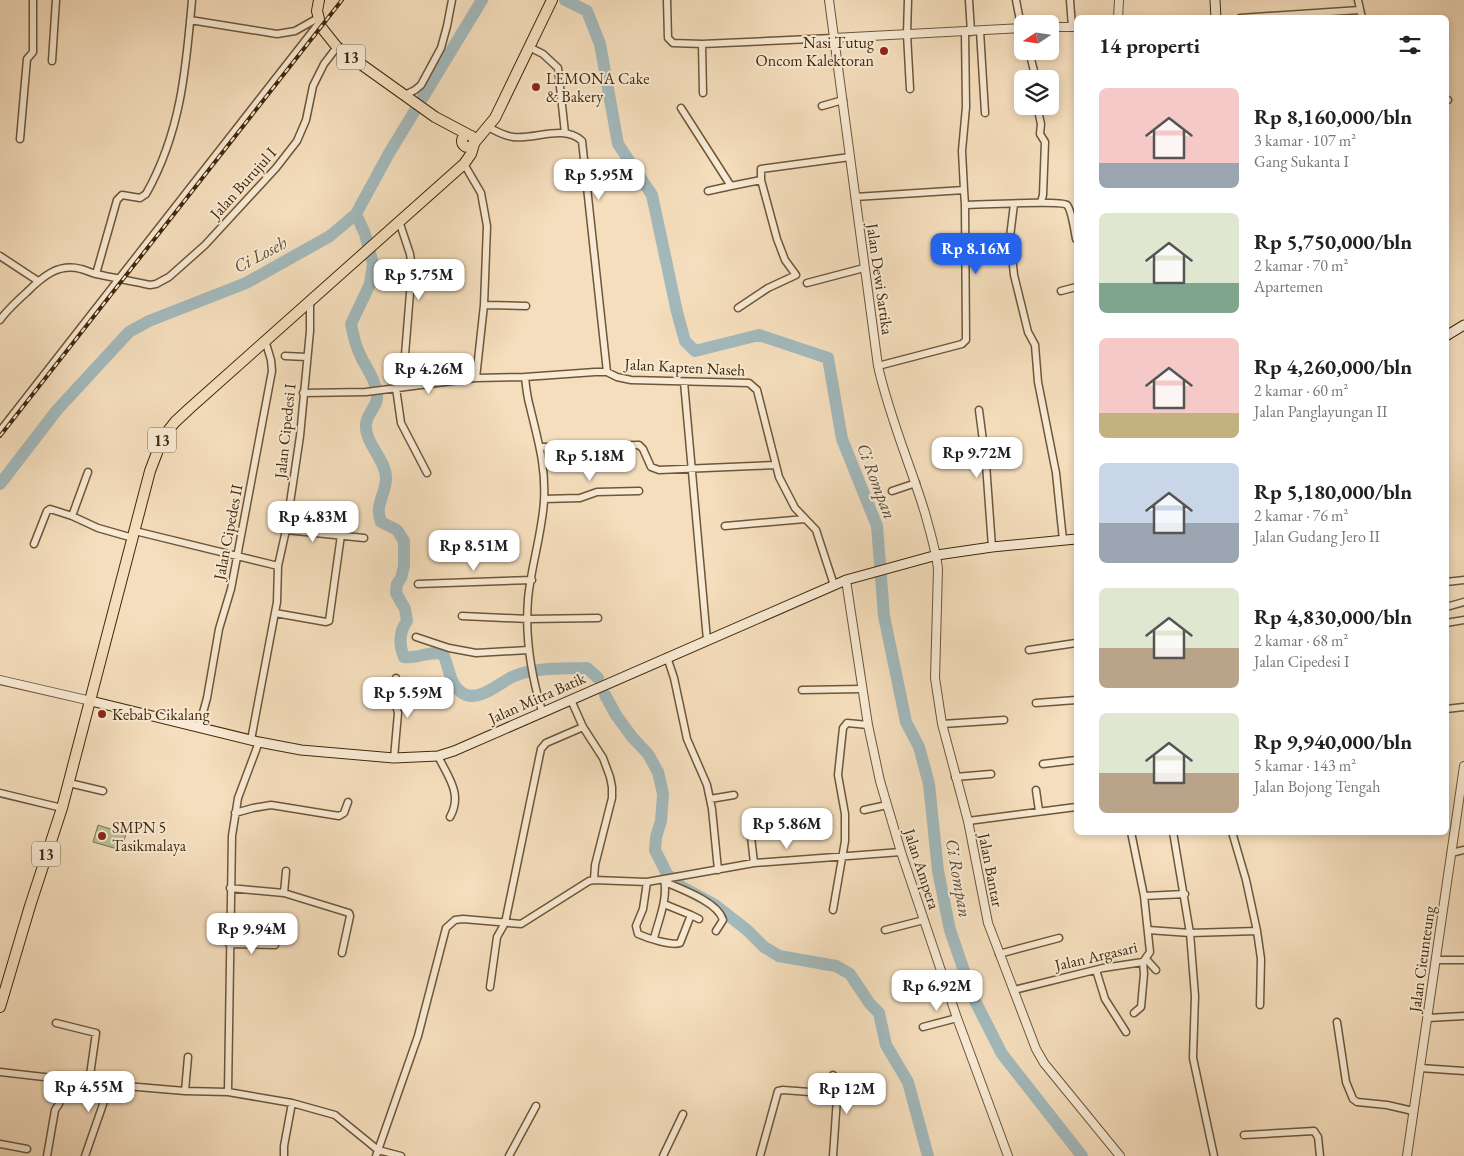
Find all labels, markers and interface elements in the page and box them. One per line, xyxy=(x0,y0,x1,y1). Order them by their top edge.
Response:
north arrow xyxy=(1014,15,1059,60)
map controls xyxy=(1014,15,1059,115)
icon: filters xyxy=(1396,31,1424,59)
place label: Nasi Tutug Oncom Kalektoran xyxy=(756,32,875,71)
text: 14 properti xyxy=(1099,32,1200,59)
road number: 13 xyxy=(337,44,365,70)
marker: Nasi Tutug Oncom Kalektoran xyxy=(878,45,890,57)
place label: LEMONA Cake & Bakery xyxy=(546,68,649,107)
button: layers xyxy=(1014,70,1059,115)
marker: LEMONA Cake & Bakery xyxy=(530,81,542,93)
text: Rp 8,160,000/bln xyxy=(1254,103,1412,130)
icon: home xyxy=(1139,108,1199,168)
text: 3 kamar · 107 m² xyxy=(1254,130,1356,151)
street label: Jalan Burujul I xyxy=(204,142,281,225)
text: Gang Sukanta I xyxy=(1254,151,1349,172)
pin: Rp 5.95M xyxy=(547,158,651,201)
text: Rp 5.95M xyxy=(565,164,633,185)
street label: Jalan Dewi Sartika xyxy=(862,220,898,337)
text: Rp 5,750,000/bln xyxy=(1254,228,1412,255)
water label: Ci Loseh xyxy=(229,230,291,278)
pin: Rp 8.16M xyxy=(924,232,1028,275)
icon: home xyxy=(1139,233,1199,293)
text: Rp 8.16M xyxy=(942,238,1010,259)
text: 2 kamar · 70 m² xyxy=(1254,255,1348,276)
pin: Rp 5.75M xyxy=(367,258,471,301)
text: Rp 5.75M xyxy=(385,264,453,285)
text: Apartemen xyxy=(1254,276,1323,297)
pin: Rp 4.26M xyxy=(377,352,481,395)
street label: Jalan Kapten Naseh xyxy=(622,353,746,381)
text: Rp 4,260,000/bln xyxy=(1254,353,1412,380)
text: Rp 4.26M xyxy=(395,358,463,379)
icon: home xyxy=(1139,358,1199,418)
text: 2 kamar · 60 m² xyxy=(1254,380,1348,401)
street label: Jalan Cipedesi I xyxy=(269,382,300,482)
text: Jalan Panglayungan II xyxy=(1254,401,1387,422)
road number: 13 xyxy=(148,428,176,452)
pin: Rp 9.72M xyxy=(925,436,1029,479)
pin: Rp 5.18M xyxy=(538,440,642,482)
water label: Ci Rompan xyxy=(851,440,902,523)
text: Rp 9.72M xyxy=(943,442,1011,463)
text: Rp 5.18M xyxy=(556,445,624,466)
text: Rp 5,180,000/bln xyxy=(1254,478,1412,505)
street label: Jalan Cipedes II xyxy=(208,482,248,584)
icon: home xyxy=(1139,483,1199,543)
pin: Rp 4.83M xyxy=(261,500,365,543)
text: 2 kamar · 76 m² xyxy=(1254,505,1348,526)
text: Rp 4.83M xyxy=(279,506,347,527)
text: Jalan Gudang Jero II xyxy=(1254,526,1380,547)
pin: Rp 8.51M xyxy=(422,530,526,572)
text: Rp 8.51M xyxy=(440,535,508,556)
text: Rp 4,830,000/bln xyxy=(1254,603,1412,630)
icon: home xyxy=(1139,608,1199,668)
text: 2 kamar · 68 m² xyxy=(1254,630,1348,651)
text: Jalan Cipedesi I xyxy=(1254,651,1349,672)
street label: Jalan Mitra Batik xyxy=(483,667,589,730)
pin: Rp 5.59M xyxy=(356,676,460,719)
text: Rp 5.59M xyxy=(374,682,442,703)
place label: Kebab Cikalang xyxy=(112,704,211,725)
marker: Kebab Cikalang xyxy=(96,708,108,720)
text: Rp 9,940,000/bln xyxy=(1254,728,1412,755)
icon: home xyxy=(1139,733,1199,793)
text: 5 kamar · 143 m² xyxy=(1254,755,1356,776)
text: Jalan Bojong Tengah xyxy=(1254,776,1380,797)
pin: Rp 5.86M xyxy=(735,808,839,850)
text: Rp 5.86M xyxy=(753,813,821,834)
place label: SMPN 5 Tasikmalaya xyxy=(112,817,187,856)
street label: Jalan Ampera xyxy=(898,824,945,913)
street label: Jalan Bantar xyxy=(973,829,1009,909)
marker: SMPN 5 Tasikmalaya xyxy=(96,830,108,842)
water label: Ci Rompan xyxy=(940,837,977,919)
road number: 13 xyxy=(32,842,60,866)
street label: Jalan Cieunteung xyxy=(1404,903,1440,1016)
pin: Rp 9.94M xyxy=(200,912,304,955)
text: Rp 9.94M xyxy=(218,918,286,939)
street label: Jalan Argasari xyxy=(1051,936,1139,976)
pin: Rp 6.92M xyxy=(885,970,989,1012)
text: Rp 6.92M xyxy=(903,975,971,996)
pin: Rp 4.55M xyxy=(37,1070,141,1113)
pin: Rp 12M xyxy=(806,1072,888,1115)
text: Rp 4.55M xyxy=(55,1076,123,1097)
text: Rp 12M xyxy=(819,1078,875,1099)

